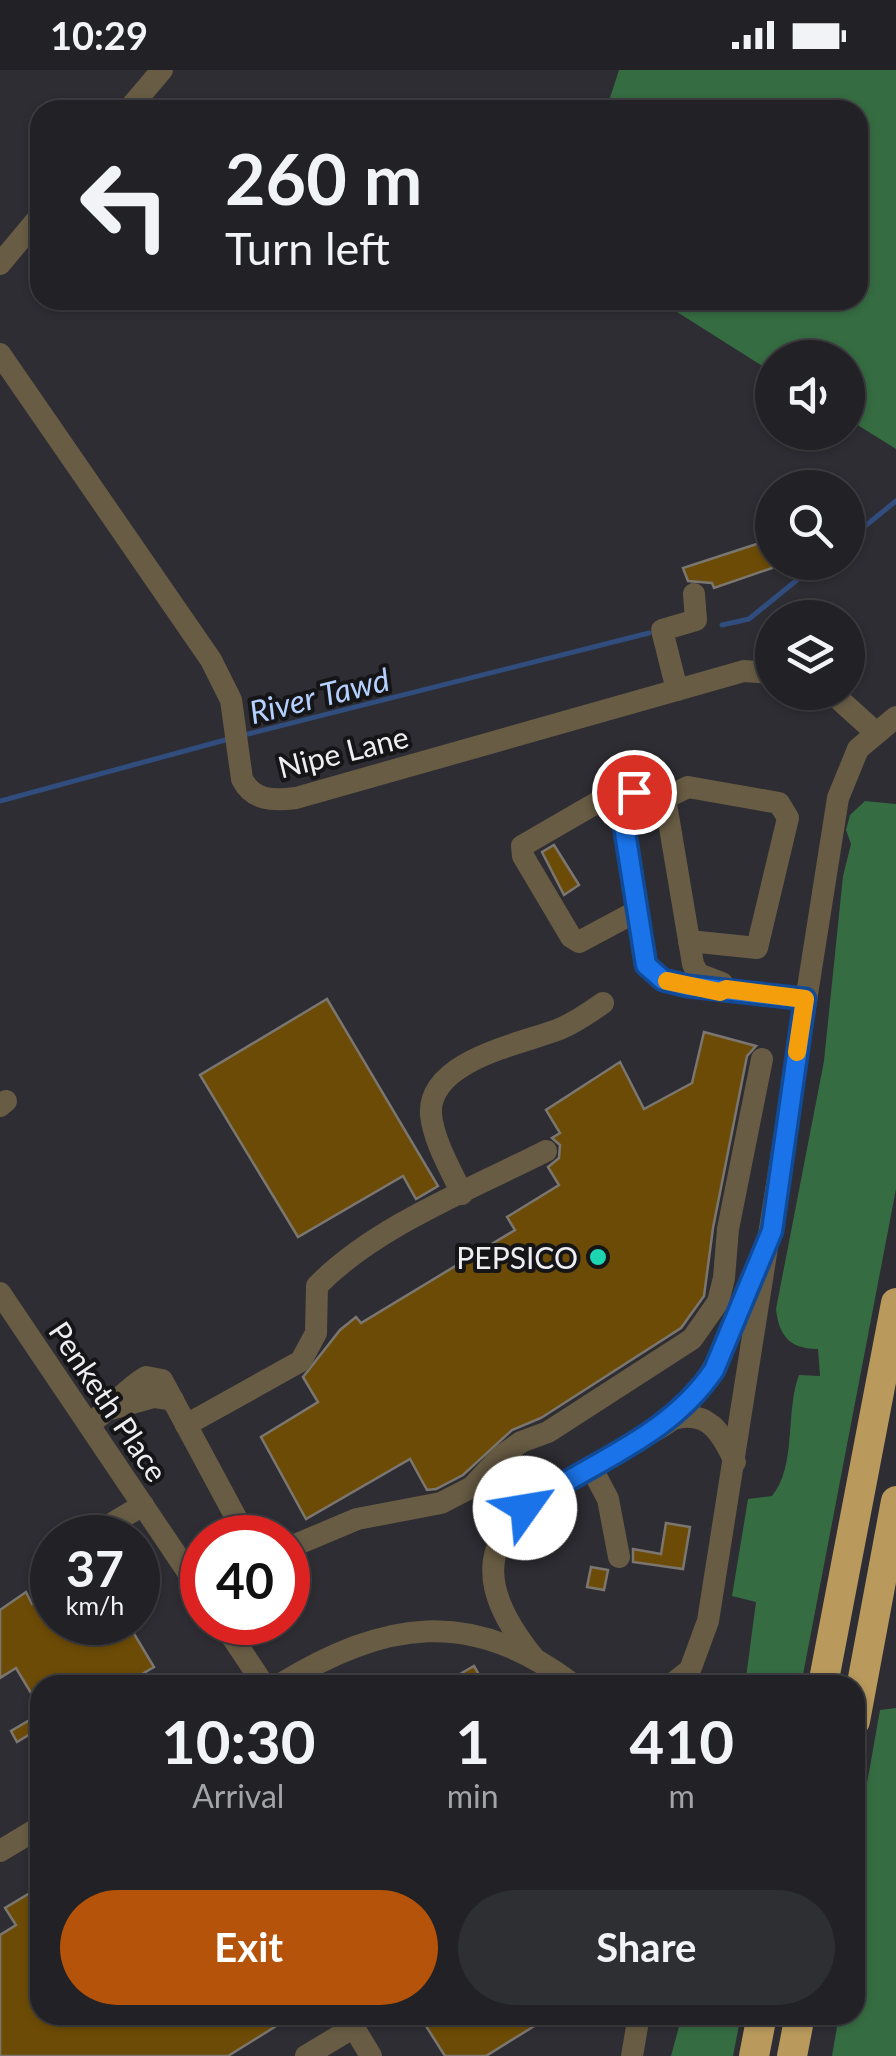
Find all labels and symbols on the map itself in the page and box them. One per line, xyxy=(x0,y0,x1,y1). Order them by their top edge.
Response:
water label: River Tawd xyxy=(245,659,393,731)
street label: Nipe Lane xyxy=(274,717,412,785)
pin xyxy=(592,750,677,835)
place label: PEPSICO xyxy=(456,1239,578,1275)
marker: PEPSICO xyxy=(587,1246,609,1268)
street label: Penketh Place xyxy=(42,1314,176,1488)
position arrow xyxy=(473,1456,577,1560)
speed limit sign: 40 xyxy=(180,1515,310,1645)

